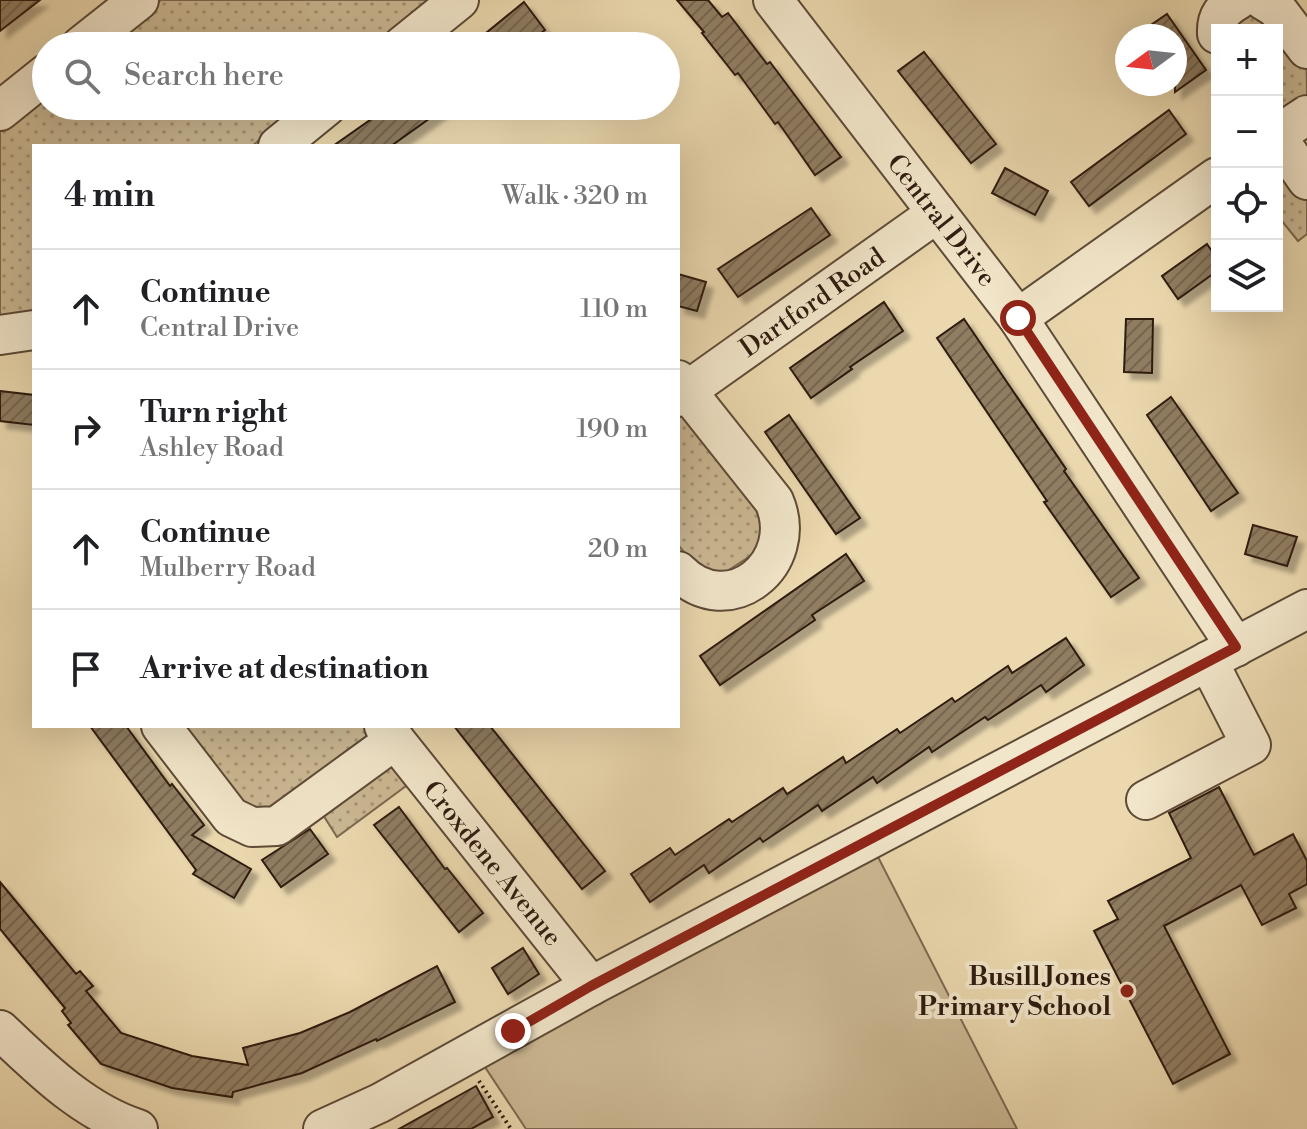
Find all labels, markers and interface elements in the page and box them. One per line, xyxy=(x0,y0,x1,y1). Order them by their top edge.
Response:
north arrow xyxy=(1115,24,1187,96)
map controls xyxy=(1211,24,1283,312)
button: + xyxy=(1211,24,1283,96)
search box xyxy=(32,32,680,120)
icon: search xyxy=(60,54,104,98)
text: Search here xyxy=(124,57,284,95)
button: − xyxy=(1211,96,1283,168)
street label: Central Drive xyxy=(880,148,1003,293)
button: locate xyxy=(1211,168,1283,240)
text: 4 min xyxy=(64,175,155,217)
text: Walk · 320 m xyxy=(502,180,648,212)
button: layers xyxy=(1211,240,1283,312)
street label: Dartford Road xyxy=(734,241,891,365)
text: Continue xyxy=(140,274,271,312)
icon: ahead xyxy=(64,287,108,331)
text: 110 m xyxy=(580,293,648,325)
route start xyxy=(1000,300,1036,336)
text: Central Drive xyxy=(140,312,299,344)
text: Turn right xyxy=(140,394,287,432)
icon: right xyxy=(64,407,108,451)
text: 190 m xyxy=(577,413,648,445)
text: Ashley Road xyxy=(140,432,284,464)
text: Continue xyxy=(140,514,271,552)
icon: ahead xyxy=(64,527,108,571)
text: 20 m xyxy=(588,533,648,565)
text: Mulberry Road xyxy=(140,552,316,584)
icon: arrive xyxy=(64,647,108,691)
text: Arrive at destination xyxy=(140,650,429,688)
street label: Croxdene Avenue xyxy=(416,775,569,953)
place label: Busill Jones Primary School xyxy=(918,961,1111,1023)
marker: Busill Jones Primary School xyxy=(1118,982,1136,1000)
route end xyxy=(495,1013,531,1049)

